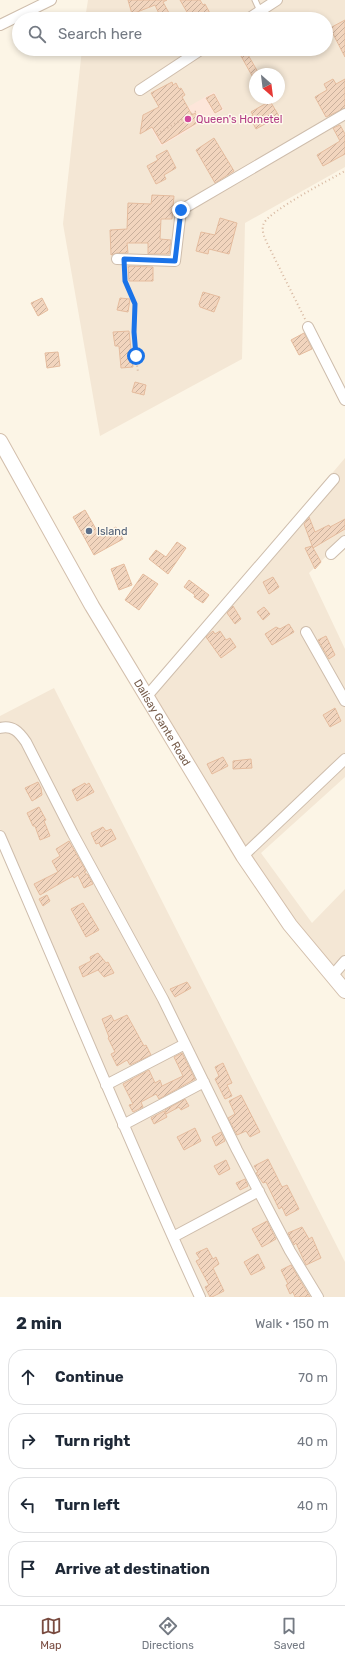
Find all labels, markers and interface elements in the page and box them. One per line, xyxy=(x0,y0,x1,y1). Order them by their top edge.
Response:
search box xyxy=(12,12,333,56)
icon: search xyxy=(26,23,48,45)
text: Search here xyxy=(58,25,142,43)
north arrow xyxy=(249,68,285,104)
place label: Queen's Hometel xyxy=(196,113,282,126)
marker: Queen's Hometel xyxy=(183,114,193,124)
route end xyxy=(172,201,190,219)
route start xyxy=(127,347,145,365)
place label: Island xyxy=(97,525,128,538)
marker: Island xyxy=(84,526,94,536)
street label: Dalisay Gante Road xyxy=(131,677,193,768)
text: 2 min xyxy=(16,1313,62,1333)
text: Walk · 150 m xyxy=(255,1316,329,1331)
icon: ahead xyxy=(17,1366,39,1388)
text: Continue xyxy=(55,1368,124,1386)
text: 70 m xyxy=(298,1370,328,1385)
icon: right xyxy=(17,1430,39,1452)
text: Turn right xyxy=(55,1432,130,1450)
text: 40 m xyxy=(297,1434,328,1449)
icon: left xyxy=(17,1494,39,1516)
text: Turn left xyxy=(55,1496,120,1514)
text: 40 m xyxy=(297,1498,328,1513)
icon: arrive xyxy=(17,1558,39,1580)
text: Arrive at destination xyxy=(55,1560,210,1578)
tab: Map xyxy=(40,1615,62,1652)
tab: Directions xyxy=(142,1615,194,1652)
tab: Saved xyxy=(274,1615,305,1652)

